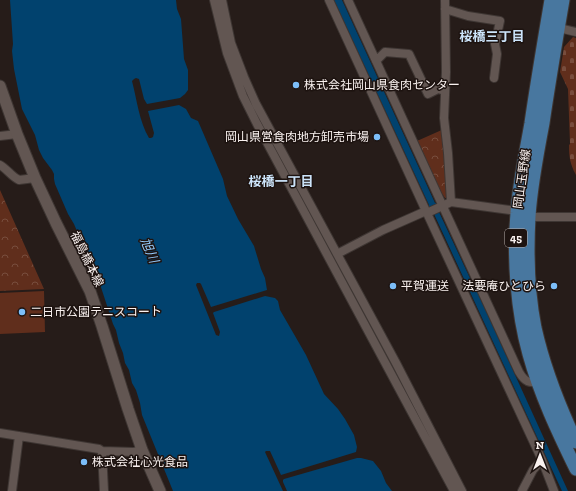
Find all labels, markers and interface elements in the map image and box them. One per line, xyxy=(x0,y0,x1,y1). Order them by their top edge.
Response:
district label: 桜橋三丁目 xyxy=(459,29,525,44)
place label: 株式会社岡山県食肉センター xyxy=(304,78,460,92)
marker: 株式会社岡山県食肉センター xyxy=(291,80,301,90)
place label: 岡山県営食肉地方卸売市場 xyxy=(225,130,369,144)
marker: 岡山県営食肉地方卸売市場 xyxy=(372,132,382,142)
street label: 岡山玉野線 xyxy=(511,148,533,210)
district label: 桜橋一丁目 xyxy=(248,174,314,189)
street label: 福島橋本線 xyxy=(68,229,106,289)
road number: 45 xyxy=(505,229,527,247)
water label: 旭川 xyxy=(138,235,162,267)
place label: 平賀運送 xyxy=(401,279,449,293)
place label: 法要庵ひとひら xyxy=(462,279,546,293)
marker: 平賀運送 xyxy=(388,281,398,291)
marker: 法要庵ひとひら xyxy=(549,281,559,291)
place label: 二日市公園テニスコート xyxy=(30,305,162,319)
marker: 二日市公園テニスコート xyxy=(17,307,27,317)
north arrow xyxy=(520,435,560,475)
text: N xyxy=(536,439,545,452)
place label: 株式会社心光食品 xyxy=(92,455,188,469)
marker: 株式会社心光食品 xyxy=(79,457,89,467)

